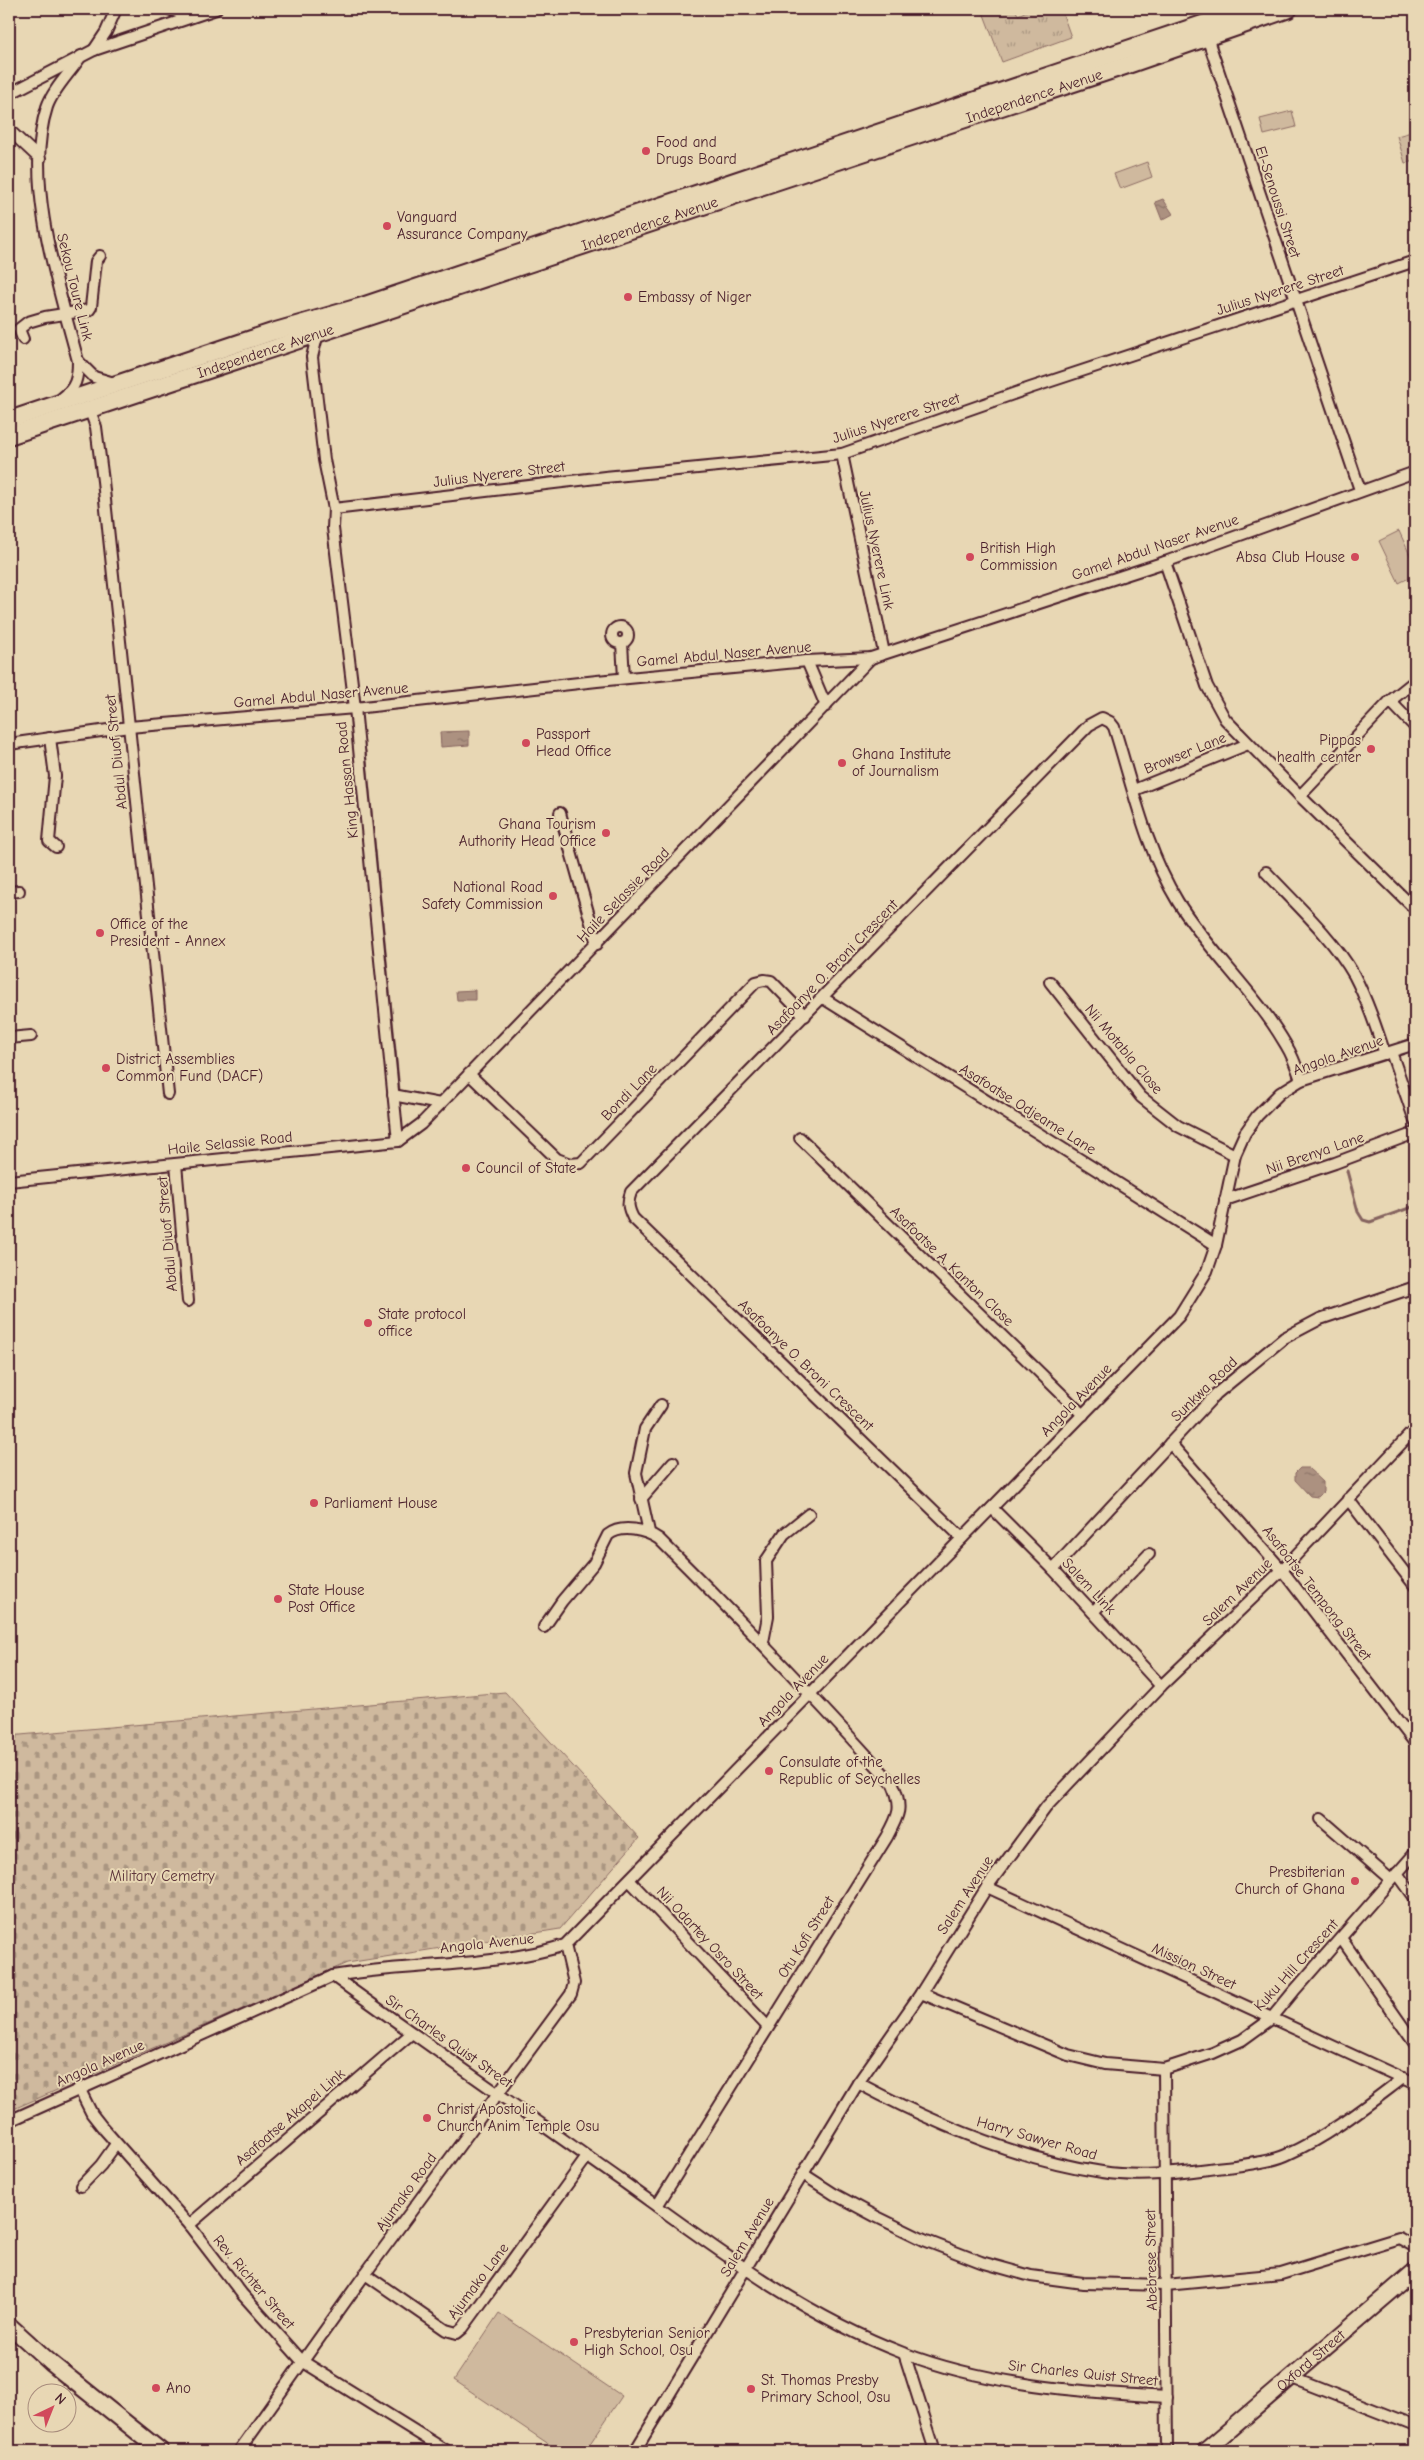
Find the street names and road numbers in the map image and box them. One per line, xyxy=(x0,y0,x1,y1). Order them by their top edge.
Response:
street label: Independence Avenue xyxy=(964,65,1105,127)
street label: El-Senoussi Street xyxy=(1251,144,1305,261)
street label: Independence Avenue xyxy=(579,192,721,255)
street label: Sekou Toure Link xyxy=(53,231,97,343)
street label: Julius Nyerere Street xyxy=(1214,261,1347,319)
street label: Independence Avenue xyxy=(195,320,336,382)
street label: Julius Nyerere Street xyxy=(830,389,963,447)
street label: Julius Nyerere Street xyxy=(432,457,567,491)
street label: Julius Nyerere Link xyxy=(856,489,899,612)
street label: Gamel Abdul Naser Avenue xyxy=(1069,510,1241,584)
street label: Gamel Abdul Naser Avenue xyxy=(636,637,813,671)
street label: Gamel Abdul Naser Avenue xyxy=(233,678,410,712)
street label: Abdul Diuof Street xyxy=(101,693,131,811)
street label: King Hassan Road xyxy=(332,721,362,839)
street label: Browser Lane xyxy=(1141,728,1229,778)
street label: Haile Selassie Road xyxy=(573,844,673,946)
street label: Asafoanye O. Broni Crescent xyxy=(762,895,902,1039)
street label: Nii Motabla Close xyxy=(1081,1000,1167,1098)
street label: Angola Avenue xyxy=(1290,1031,1386,1079)
street label: Bondi Lane xyxy=(597,1059,661,1124)
street label: Asafoatse Odjeame Lane xyxy=(956,1060,1100,1159)
street label: Haile Selassie Road xyxy=(167,1127,293,1159)
street label: Nii Brenya Lane xyxy=(1264,1128,1367,1178)
street label: Abdul Diuof Street xyxy=(153,1175,181,1292)
street label: Asafoatse A. Kanton Close xyxy=(886,1202,1018,1330)
street label: Asafoanye O. Broni Crescent xyxy=(734,1295,878,1435)
street label: Sunkwa Road xyxy=(1167,1353,1241,1425)
street label: Angola Avenue xyxy=(1037,1359,1116,1440)
street label: Asafoatse Tempong Street xyxy=(1259,1522,1376,1665)
street label: Salem Link xyxy=(1058,1554,1120,1619)
street label: Salem Avenue xyxy=(1198,1554,1276,1630)
street label: Angola Avenue xyxy=(754,1649,833,1730)
street label: Salem Avenue xyxy=(933,1852,997,1938)
street label: Nii Odartey Osro Street xyxy=(653,1883,768,2004)
street label: Otu Kofi Street xyxy=(774,1892,839,1981)
street label: Kuku Hill Crescent xyxy=(1250,1915,1343,2015)
street label: Angola Avenue xyxy=(439,1929,535,1957)
street label: Mission Street xyxy=(1149,1939,1240,1994)
street label: Sir Charles Quist Street xyxy=(382,1990,516,2092)
street label: Angola Avenue xyxy=(53,2035,147,2090)
street label: Asafoatse Akapei Link xyxy=(232,2064,349,2169)
street label: Harry Sawyer Road xyxy=(975,2112,1099,2164)
street label: Ajumako Road xyxy=(372,2149,440,2235)
street label: Salem Avenue xyxy=(716,2193,778,2280)
street label: Abebrese Street xyxy=(1141,2208,1161,2311)
street label: Rev. Richter Street xyxy=(209,2231,299,2333)
street label: Ajumako Lane xyxy=(444,2239,513,2323)
street label: Oxford Street xyxy=(1273,2326,1349,2395)
street label: Sir Charles Quist Street xyxy=(1007,2356,1159,2390)

